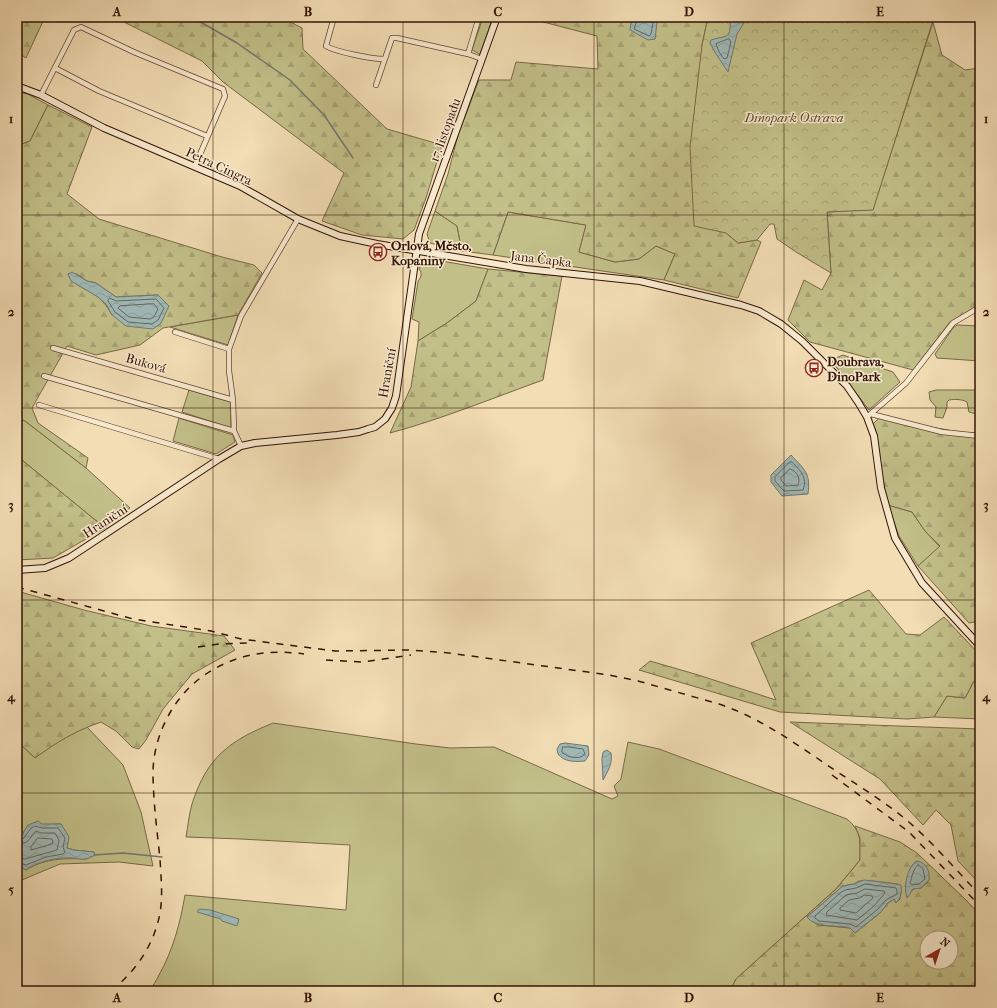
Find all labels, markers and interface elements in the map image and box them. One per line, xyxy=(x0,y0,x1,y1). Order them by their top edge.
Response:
text: A xyxy=(112,4,122,19)
text: B xyxy=(304,4,313,19)
text: C xyxy=(494,4,503,19)
text: D xyxy=(684,4,694,19)
text: E xyxy=(876,4,884,19)
street label: 17. listopadu xyxy=(427,95,464,164)
park label: Dinopark Ostrava xyxy=(743,110,844,125)
text: 1 xyxy=(9,111,14,126)
text: 1 xyxy=(984,111,989,126)
street label: Petra Cingra xyxy=(183,144,255,188)
place label: Orlová, Město, Kopaniny xyxy=(391,238,472,269)
bus stop icon: Orlová, Město, Kopaniny xyxy=(368,242,388,262)
street label: Jana Čapka xyxy=(509,248,573,270)
text: 2 xyxy=(8,304,15,319)
text: 2 xyxy=(983,304,990,319)
street label: Hraniční xyxy=(375,347,399,399)
street label: Buková xyxy=(124,350,169,376)
place label: Doubrava, DinoPark xyxy=(827,354,884,384)
bus stop icon: Doubrava, DinoPark xyxy=(804,358,824,378)
text: 3 xyxy=(8,497,14,513)
text: 3 xyxy=(983,497,989,513)
street label: Hraniční xyxy=(80,501,130,541)
text: 4 xyxy=(6,689,16,705)
text: 4 xyxy=(981,689,991,705)
text: 5 xyxy=(8,882,14,897)
text: 5 xyxy=(983,882,989,897)
north arrow xyxy=(919,930,959,970)
text: N xyxy=(938,935,953,951)
text: A xyxy=(112,990,122,1005)
text: B xyxy=(304,990,313,1005)
text: C xyxy=(494,990,503,1005)
text: D xyxy=(684,990,694,1005)
text: E xyxy=(876,990,884,1005)

